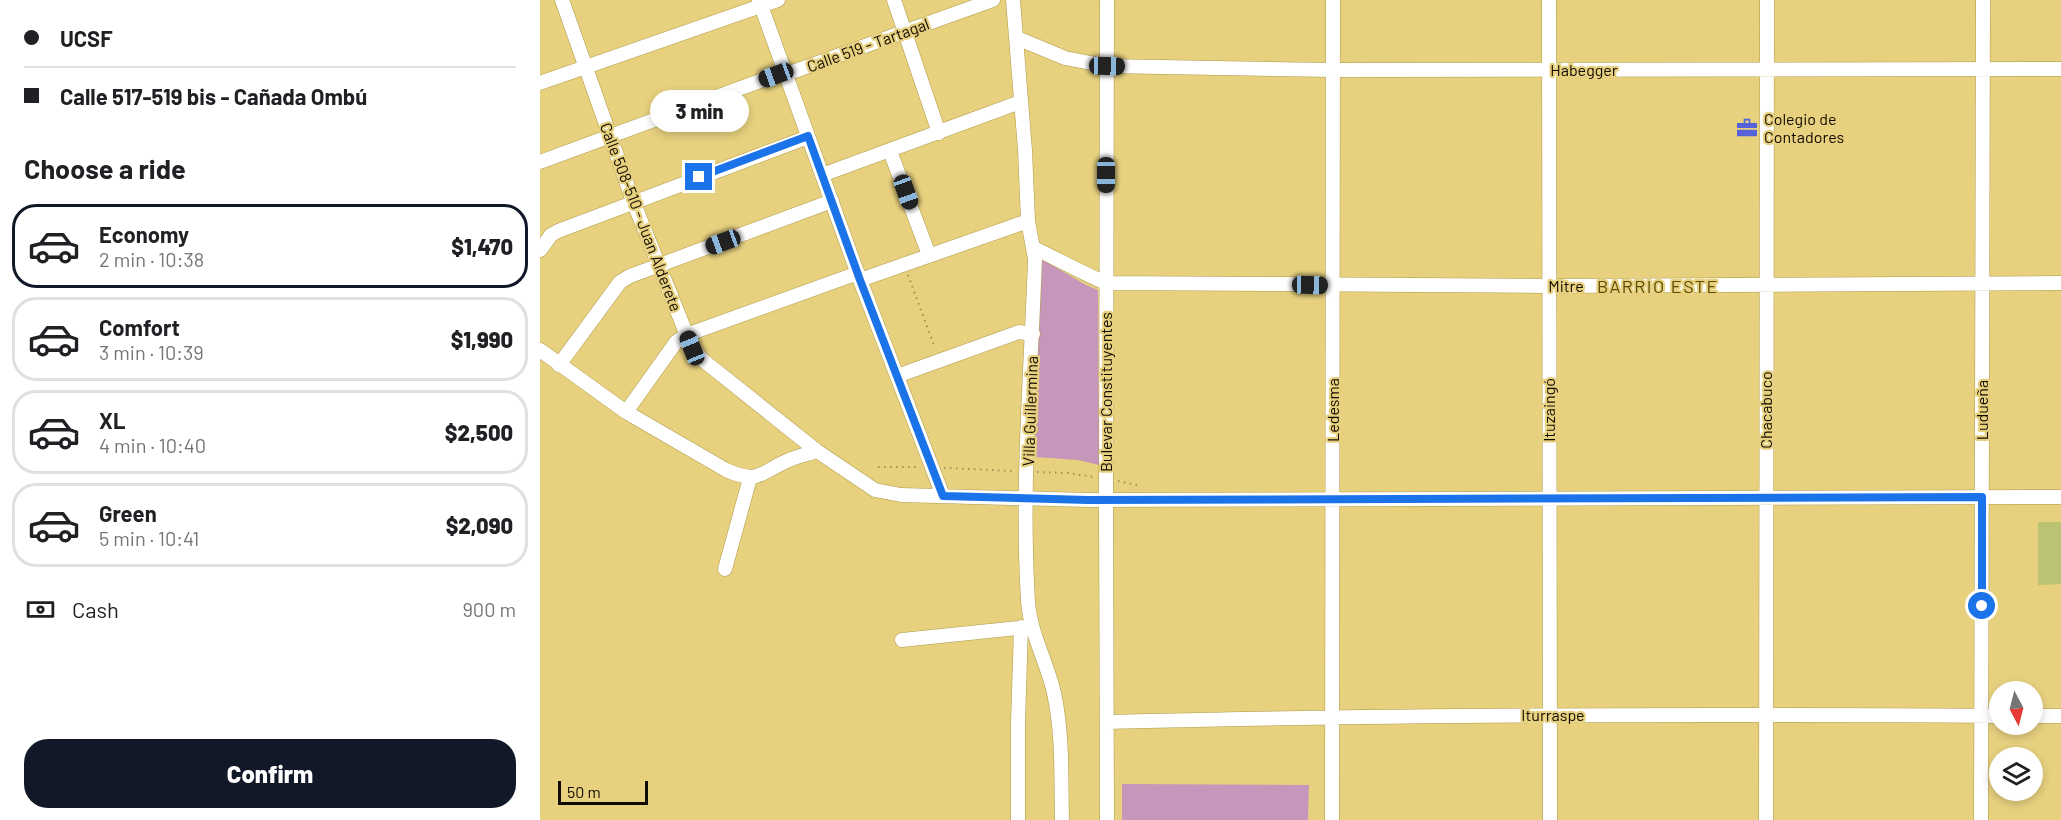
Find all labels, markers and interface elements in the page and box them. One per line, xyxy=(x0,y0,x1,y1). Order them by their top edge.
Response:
street label: Calle 519 - Tartagal xyxy=(804,14,932,75)
text: UCSF xyxy=(60,25,113,51)
car xyxy=(1089,57,1125,75)
car xyxy=(756,60,796,90)
street label: Habegger xyxy=(1550,60,1618,79)
text: Calle 517-519 bis - Cañada Ombú xyxy=(60,83,367,109)
callout: 3 min xyxy=(650,90,748,132)
text: 3 min xyxy=(676,99,723,123)
place label: Colegio de Contadores xyxy=(1764,109,1844,146)
office icon: Colegio de Contadores xyxy=(1735,116,1759,140)
street label: Calle 508-510 - Juan Alderete xyxy=(597,120,686,314)
text: Choose a ride xyxy=(24,152,186,184)
car xyxy=(1097,157,1115,193)
route end xyxy=(685,163,712,190)
car xyxy=(891,172,921,212)
icon: car xyxy=(27,219,81,273)
text: Economy xyxy=(99,221,189,247)
car xyxy=(703,227,743,257)
text: $1,470 xyxy=(451,233,513,259)
text: 2 min · 10:38 xyxy=(99,247,204,271)
district label: BARRIO ESTE xyxy=(1597,275,1719,297)
car xyxy=(1292,276,1328,294)
street label: Mitre xyxy=(1548,276,1584,295)
icon: car xyxy=(27,312,81,366)
street label: Bulevar Constituyentes xyxy=(1096,312,1115,472)
text: Comfort xyxy=(99,314,180,340)
text: $1,990 xyxy=(451,326,513,352)
car xyxy=(677,328,707,368)
text: 3 min · 10:39 xyxy=(99,340,204,364)
street label: Villa Guillermina xyxy=(1018,355,1041,467)
street label: Chacabuco xyxy=(1756,371,1775,449)
street label: Ledesma xyxy=(1323,378,1342,442)
street label: Ituzaingó xyxy=(1539,378,1558,442)
street label: Ludueña xyxy=(1972,380,1991,440)
icon: car xyxy=(27,405,81,459)
text: XL xyxy=(99,407,125,433)
text: $2,500 xyxy=(445,419,513,445)
text: 4 min · 10:40 xyxy=(99,433,206,457)
icon: car xyxy=(27,498,81,552)
text: Green xyxy=(99,500,157,526)
text: $2,090 xyxy=(446,512,513,538)
text: 5 min · 10:41 xyxy=(99,526,199,550)
route start xyxy=(1968,592,1995,619)
icon: cash xyxy=(24,593,57,626)
text: Cash xyxy=(72,596,119,622)
text: 900 m xyxy=(462,597,516,621)
north arrow xyxy=(1989,681,2043,735)
map controls xyxy=(1989,681,2043,801)
street label: Iturraspe xyxy=(1521,705,1585,724)
button: Confirm xyxy=(24,739,516,808)
button: layers xyxy=(1989,747,2043,801)
scale bar xyxy=(558,778,648,806)
text: 50 m xyxy=(567,782,601,801)

